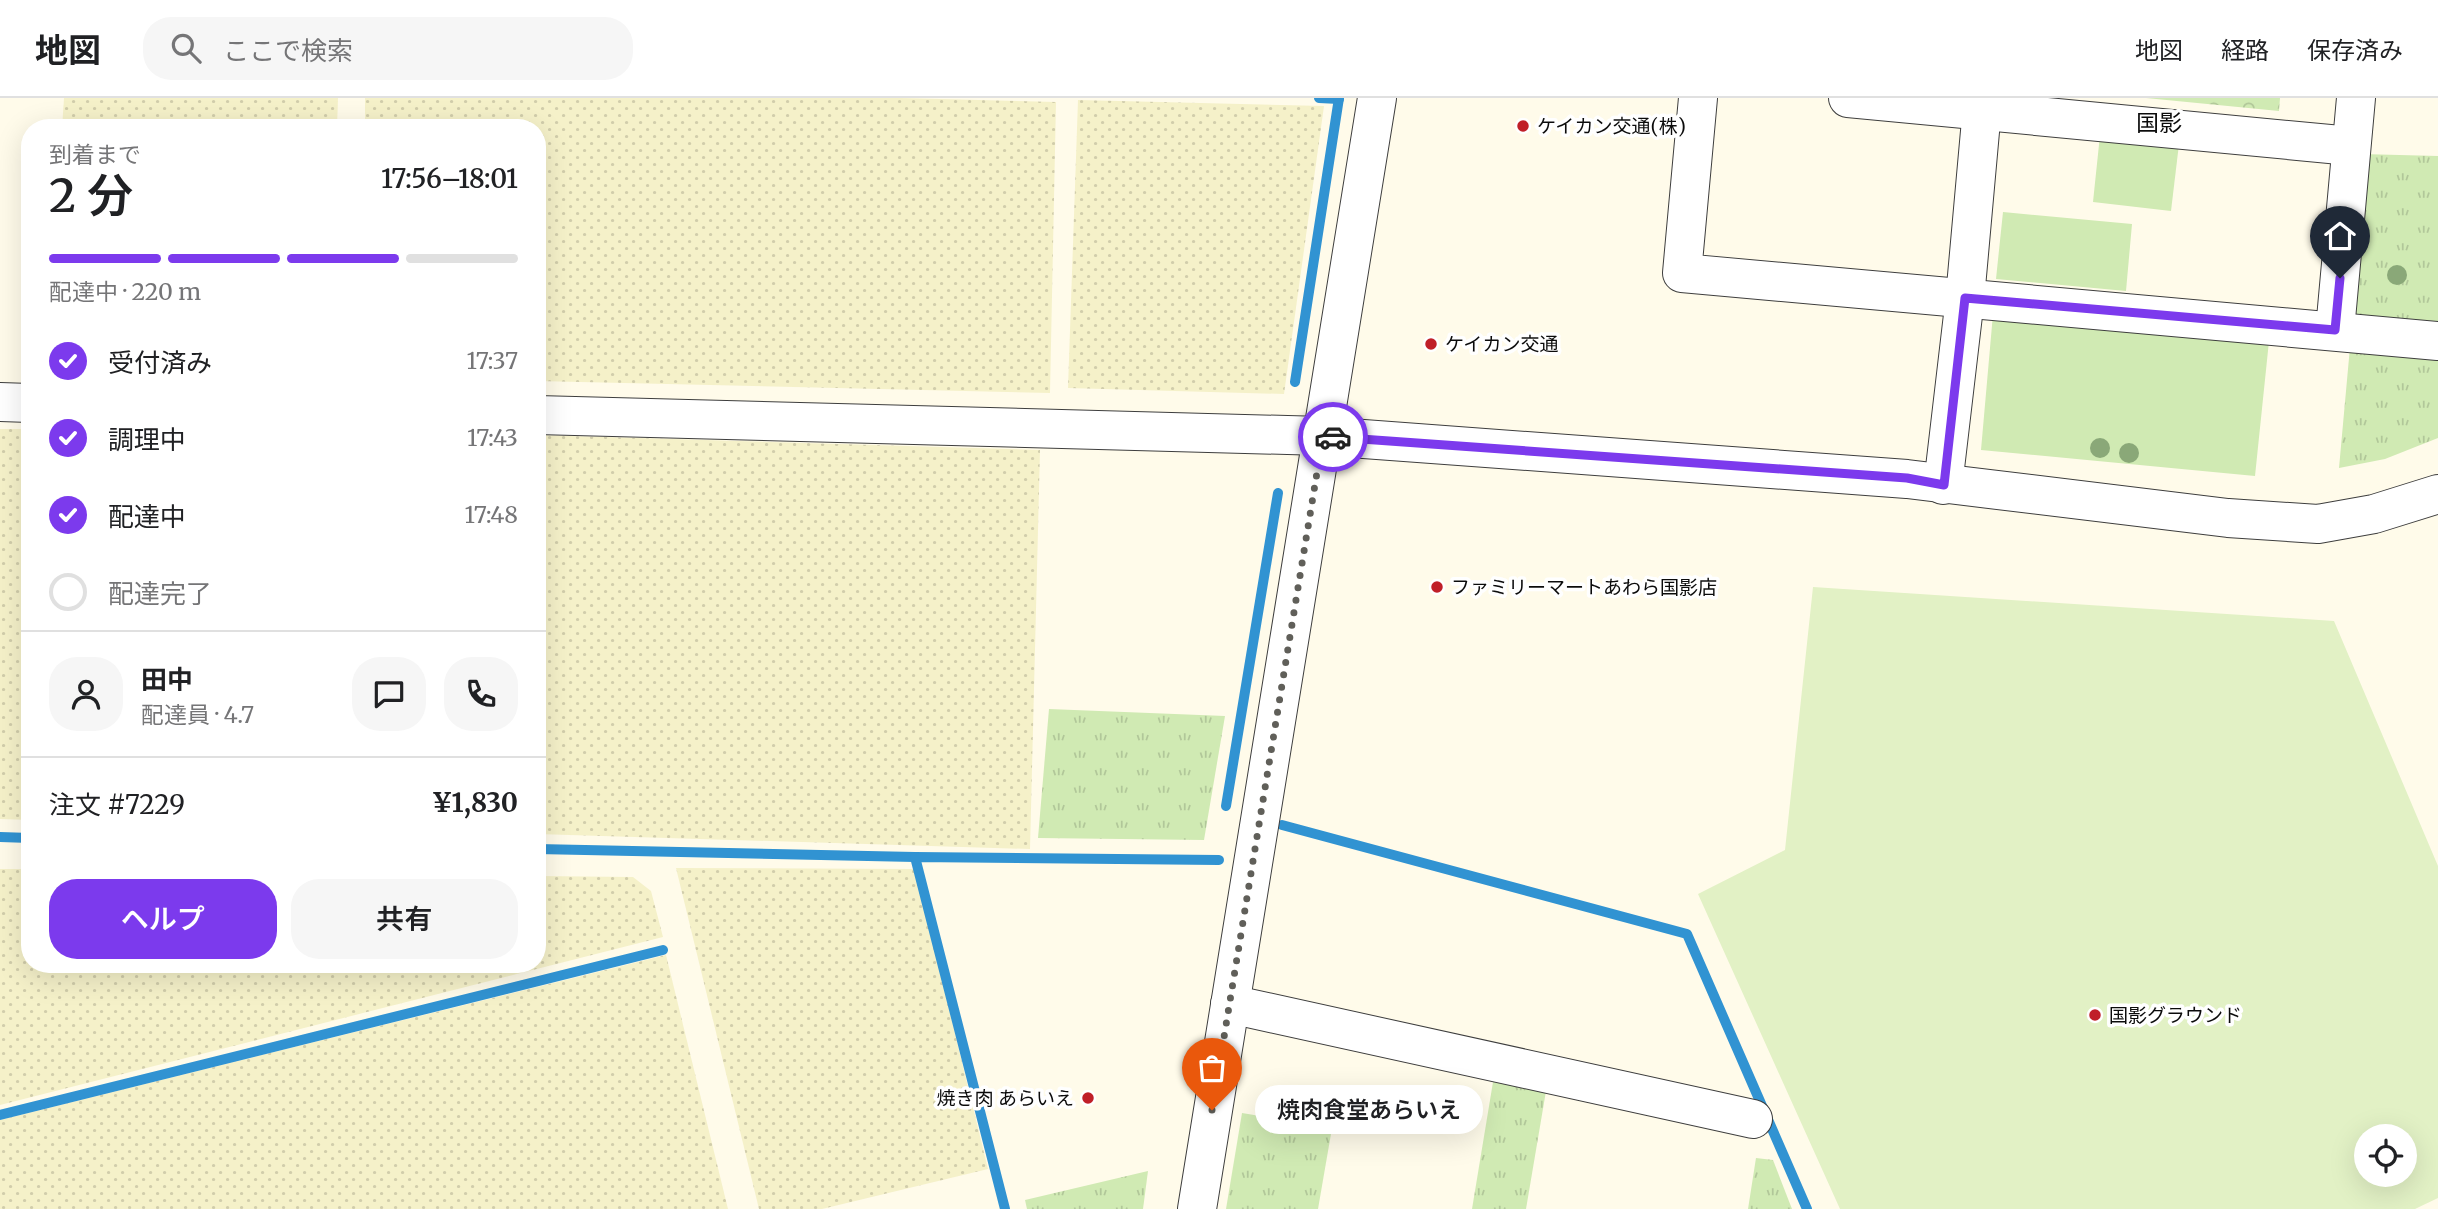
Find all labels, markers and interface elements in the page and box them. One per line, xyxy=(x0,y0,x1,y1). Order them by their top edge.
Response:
search box xyxy=(143,17,633,80)
icon: search xyxy=(167,29,205,67)
text: 地図 xyxy=(35,30,101,71)
text: ここで検索 xyxy=(223,34,353,67)
text: 地図 xyxy=(2135,35,2183,66)
text: 経路 xyxy=(2221,35,2269,66)
text: 保存済み xyxy=(2307,35,2403,66)
district label: 国影 xyxy=(2136,108,2182,137)
place label: ケイカン交通(株) xyxy=(1537,114,1686,138)
marker: ケイカン交通(株) xyxy=(1515,118,1531,134)
text: 到着まで xyxy=(49,140,141,169)
text: 17:56–18:01 xyxy=(381,162,518,195)
text: 2 分 xyxy=(49,167,133,225)
pin xyxy=(2310,206,2370,278)
icon: home xyxy=(2321,217,2359,255)
text: 配達中 · 220 m xyxy=(49,277,201,306)
place label: ケイカン交通 xyxy=(1445,332,1559,356)
marker: ケイカン交通 xyxy=(1423,336,1439,352)
icon: check xyxy=(49,342,87,380)
text: 受付済み xyxy=(108,346,212,379)
text: 17:37 xyxy=(467,346,518,375)
courier xyxy=(1298,402,1368,472)
icon: car xyxy=(1314,418,1352,456)
icon: check xyxy=(49,419,87,457)
text: 調理中 xyxy=(108,423,186,456)
text: 17:43 xyxy=(467,423,518,452)
icon: check xyxy=(49,496,87,534)
text: 配達中 xyxy=(108,500,186,533)
text: 17:48 xyxy=(465,500,518,529)
place label: ファミリーマートあわら国影店 xyxy=(1451,575,1717,599)
text: 配達完了 xyxy=(108,577,212,610)
marker: ファミリーマートあわら国影店 xyxy=(1429,579,1445,595)
button: person xyxy=(49,657,123,731)
button: chat xyxy=(352,657,426,731)
button: phone xyxy=(444,657,518,731)
text: 田中 xyxy=(141,663,193,696)
text: 配達員 · 4.7 xyxy=(141,700,254,729)
text: ¥1,830 xyxy=(432,786,518,819)
text: 注文 #7229 xyxy=(49,788,185,821)
button: ヘルプ xyxy=(49,879,277,959)
button: 共有 xyxy=(291,879,518,959)
place label: 国影グラウンド xyxy=(2109,1003,2242,1027)
marker: 国影グラウンド xyxy=(2087,1007,2103,1023)
pin xyxy=(1182,1038,1242,1110)
icon: bag xyxy=(1193,1049,1231,1087)
place label: 焼き肉 あらいえ xyxy=(936,1086,1074,1110)
callout: 焼肉食堂あらいえ xyxy=(1254,1086,1482,1134)
marker: 焼き肉 あらいえ xyxy=(1080,1090,1096,1106)
text: 焼肉食堂あらいえ xyxy=(1277,1095,1461,1124)
map controls xyxy=(2354,1124,2417,1187)
button: locate xyxy=(2354,1124,2417,1187)

